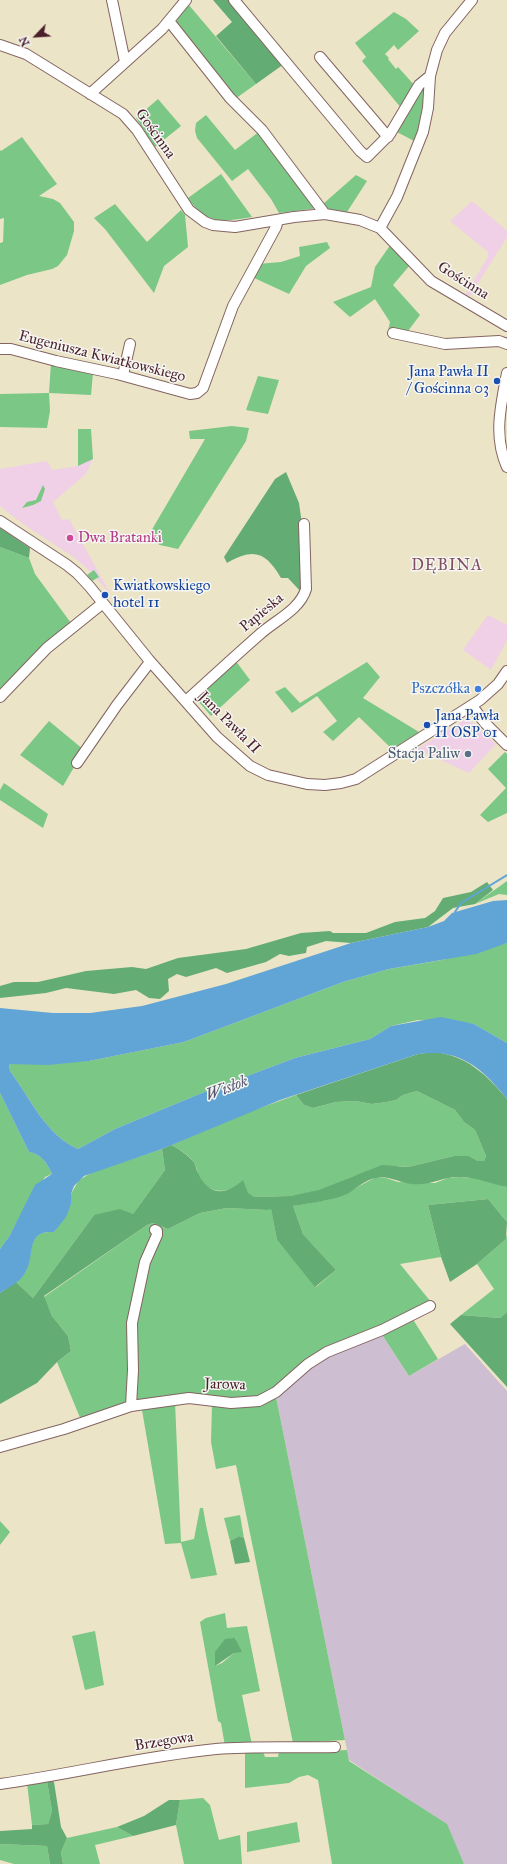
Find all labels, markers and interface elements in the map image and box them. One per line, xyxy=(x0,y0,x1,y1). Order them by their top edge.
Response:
north arrow xyxy=(16,16,56,56)
text: N xyxy=(17,34,33,48)
street label: Gościnna xyxy=(131,106,179,162)
street label: Gościnna xyxy=(434,258,492,304)
street label: Eugeniusza Kwiatkowskiego xyxy=(17,328,187,386)
place label: Jana Pawła II / Gościnna 03 xyxy=(407,363,489,398)
marker: Jana Pawła II / Gościnna 03 xyxy=(492,376,502,386)
place label: Dwa Bratanki xyxy=(78,529,162,547)
marker: Dwa Bratanki xyxy=(65,533,75,543)
district label: DĘBINA xyxy=(411,556,483,576)
place label: Kwiatkowskiego hotel 11 xyxy=(113,577,210,612)
marker: Kwiatkowskiego hotel 11 xyxy=(100,590,110,600)
street label: Papieska xyxy=(237,590,287,636)
place label: Pszczółka xyxy=(411,680,470,698)
marker: Pszczółka xyxy=(473,684,483,694)
street label: Jana Pawła II xyxy=(194,688,264,758)
place label: Jana Pawła II OSP 01 xyxy=(435,707,499,742)
marker: Jana Pawła II OSP 01 xyxy=(422,720,432,730)
place label: Stacja Paliw xyxy=(388,745,460,763)
marker: Stacja Paliw xyxy=(463,749,473,759)
water label: Wisłok xyxy=(203,1072,251,1106)
street label: Jarowa xyxy=(204,1375,246,1395)
street label: Brzegowa xyxy=(133,1728,195,1756)

